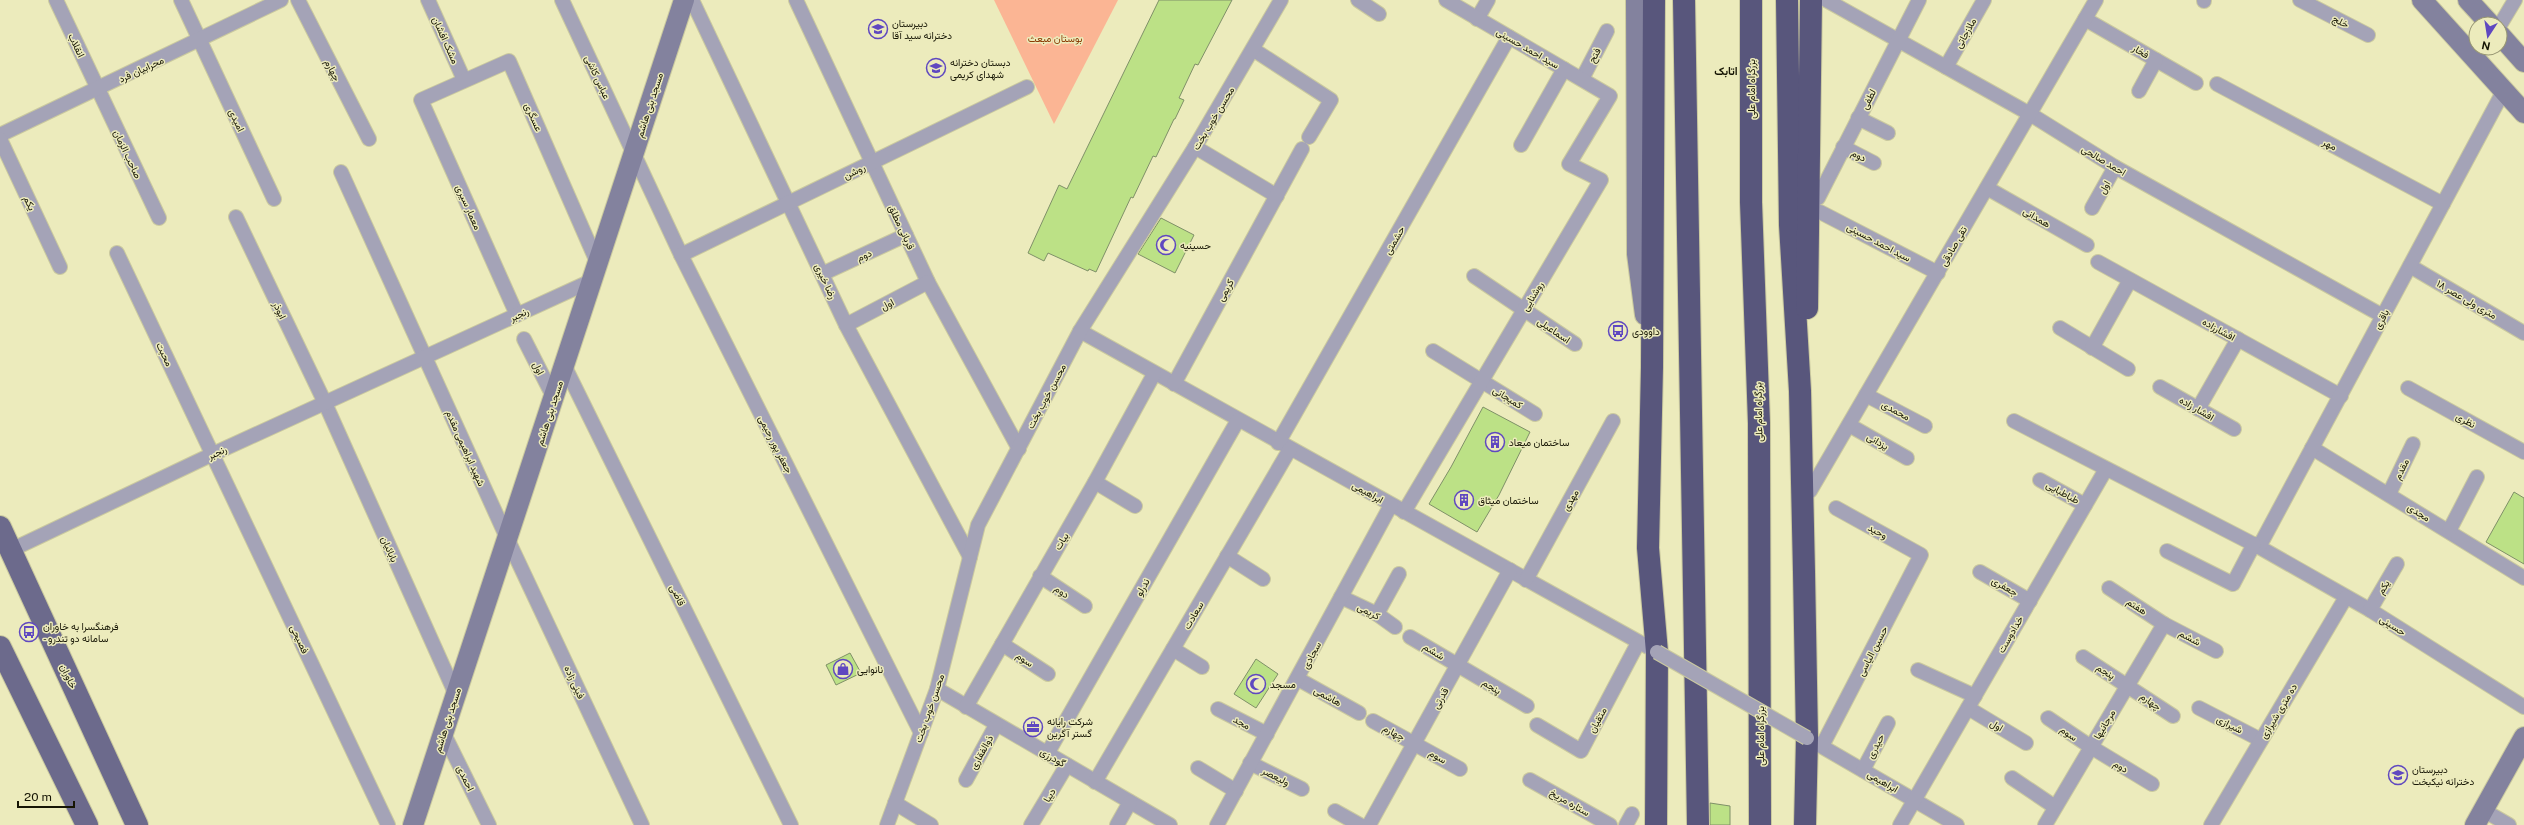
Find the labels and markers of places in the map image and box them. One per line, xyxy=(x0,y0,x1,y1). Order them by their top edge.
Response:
place label: دبیرستان دخترانه سید آقا xyxy=(892,17,952,42)
school or university icon: دبیرستان دخترانه سید آقا xyxy=(867,18,889,40)
place label: دبستان دخترانه شهدای کریمی xyxy=(950,56,1011,81)
school or university icon: دبستان دخترانه شهدای کریمی xyxy=(925,57,947,79)
mosque icon: حسینیه xyxy=(1155,234,1177,256)
place label: حسینیه xyxy=(1180,239,1211,252)
bus stop icon: داوودی xyxy=(1607,320,1629,342)
place label: داوودی xyxy=(1632,325,1660,338)
building icon: ساختمان میعاد xyxy=(1484,431,1506,453)
place label: ساختمان میعاد xyxy=(1509,436,1570,449)
building icon: ساختمان میثاق xyxy=(1453,489,1475,511)
place label: ساختمان میثاق xyxy=(1478,494,1539,507)
place label: فرهنگسرا به خاوران - سامانه دو تندرو xyxy=(43,620,119,645)
bus stop icon: فرهنگسرا به خاوران - سامانه دو تندرو xyxy=(18,621,40,643)
shop icon: نانوایی xyxy=(832,658,854,680)
place label: نانوایی xyxy=(857,663,883,676)
mosque icon: مسجد xyxy=(1245,673,1267,695)
place label: مسجد xyxy=(1270,678,1296,691)
place label: شرکت رایانه گستر آگرین xyxy=(1047,715,1093,740)
office icon: شرکت رایانه گستر آگرین xyxy=(1022,716,1044,738)
place label: دبیرستان دخترانه نیکبخت xyxy=(2412,763,2474,788)
school or university icon: دبیرستان دخترانه نیکبخت xyxy=(2387,764,2409,786)

